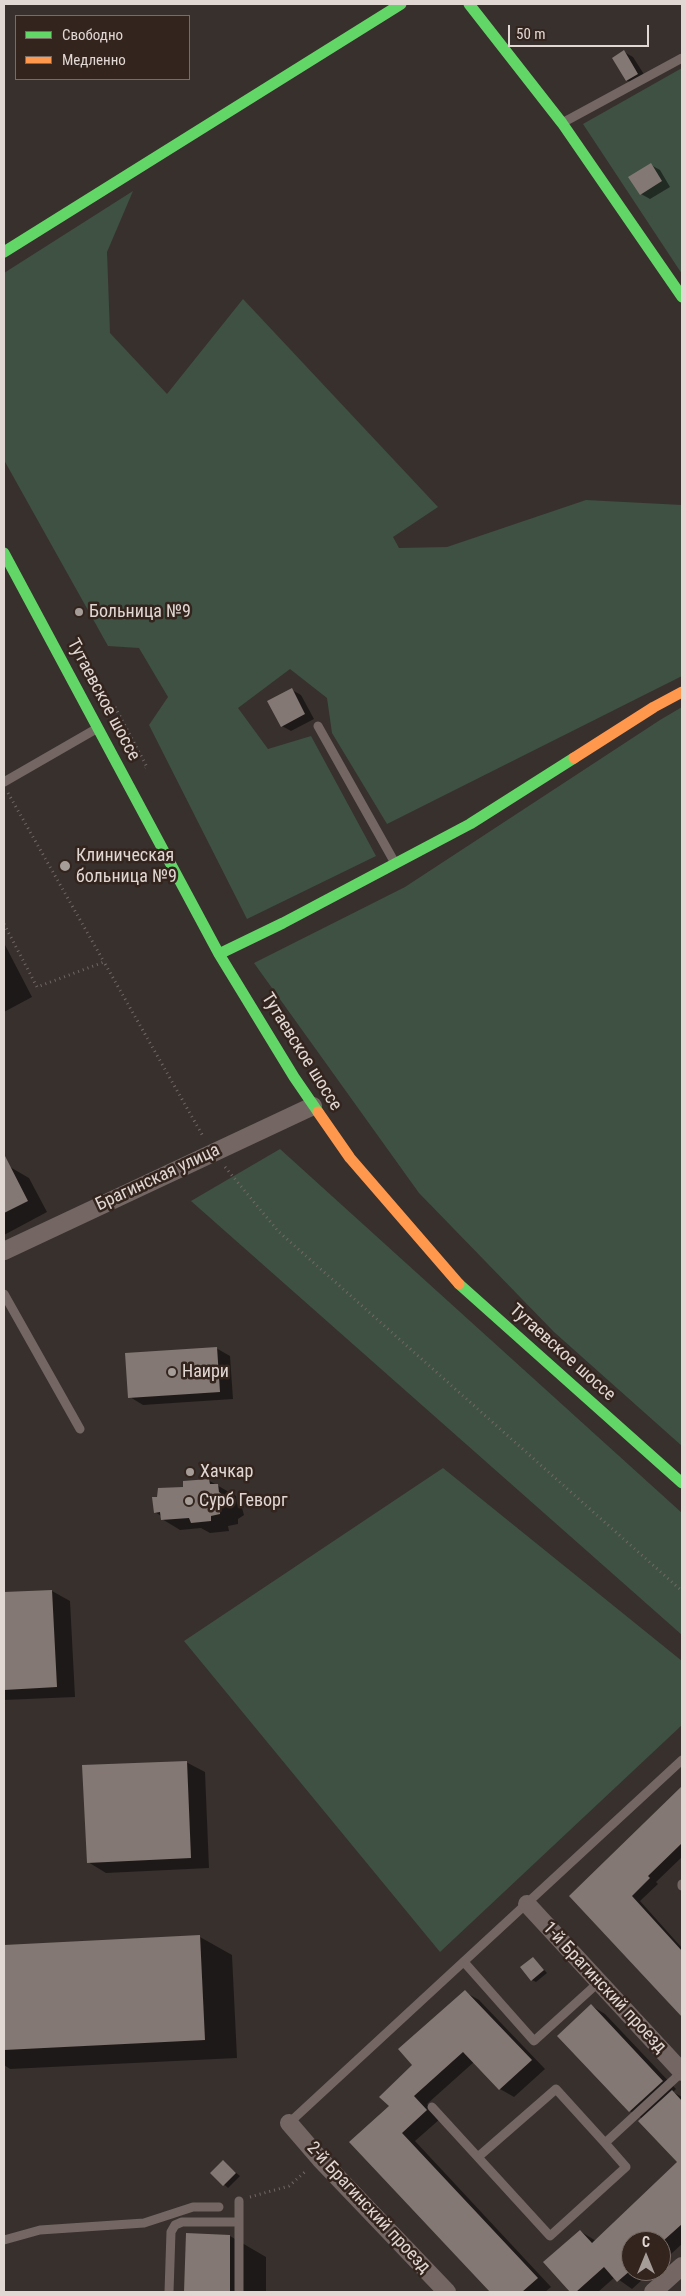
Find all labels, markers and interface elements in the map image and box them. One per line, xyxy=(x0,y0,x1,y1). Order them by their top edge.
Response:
legend xyxy=(15,15,190,80)
scale bar xyxy=(511,15,652,47)
text: 50 m xyxy=(516,25,546,43)
text: Свободно xyxy=(62,26,123,44)
text: Медленно xyxy=(62,51,126,69)
place label: Больница №9 xyxy=(89,601,191,623)
marker: Больница №9 xyxy=(73,606,85,618)
street label: Тутаевское шоссе xyxy=(62,635,144,765)
place label: Клиническая больница №9 xyxy=(76,845,177,888)
marker: Клиническая больница №9 xyxy=(58,859,72,873)
street label: Тутаевское шоссе xyxy=(256,989,346,1115)
street label: Брагинская улица xyxy=(93,1140,223,1216)
street label: Тутаевское шоссе xyxy=(505,1300,619,1406)
place label: Наири xyxy=(182,1361,229,1383)
marker: Наири xyxy=(166,1366,178,1378)
place label: Хачкар xyxy=(200,1461,253,1483)
marker: Хачкар xyxy=(184,1466,196,1478)
place label: Сурб Геворг xyxy=(199,1490,288,1512)
marker: Сурб Геворг xyxy=(183,1495,195,1507)
street label: 1-й Брагинский проезд xyxy=(538,1918,670,2058)
street label: 2-й Брагинский проезд xyxy=(302,2138,434,2278)
north arrow xyxy=(621,2231,671,2281)
text: С xyxy=(642,2234,650,2250)

